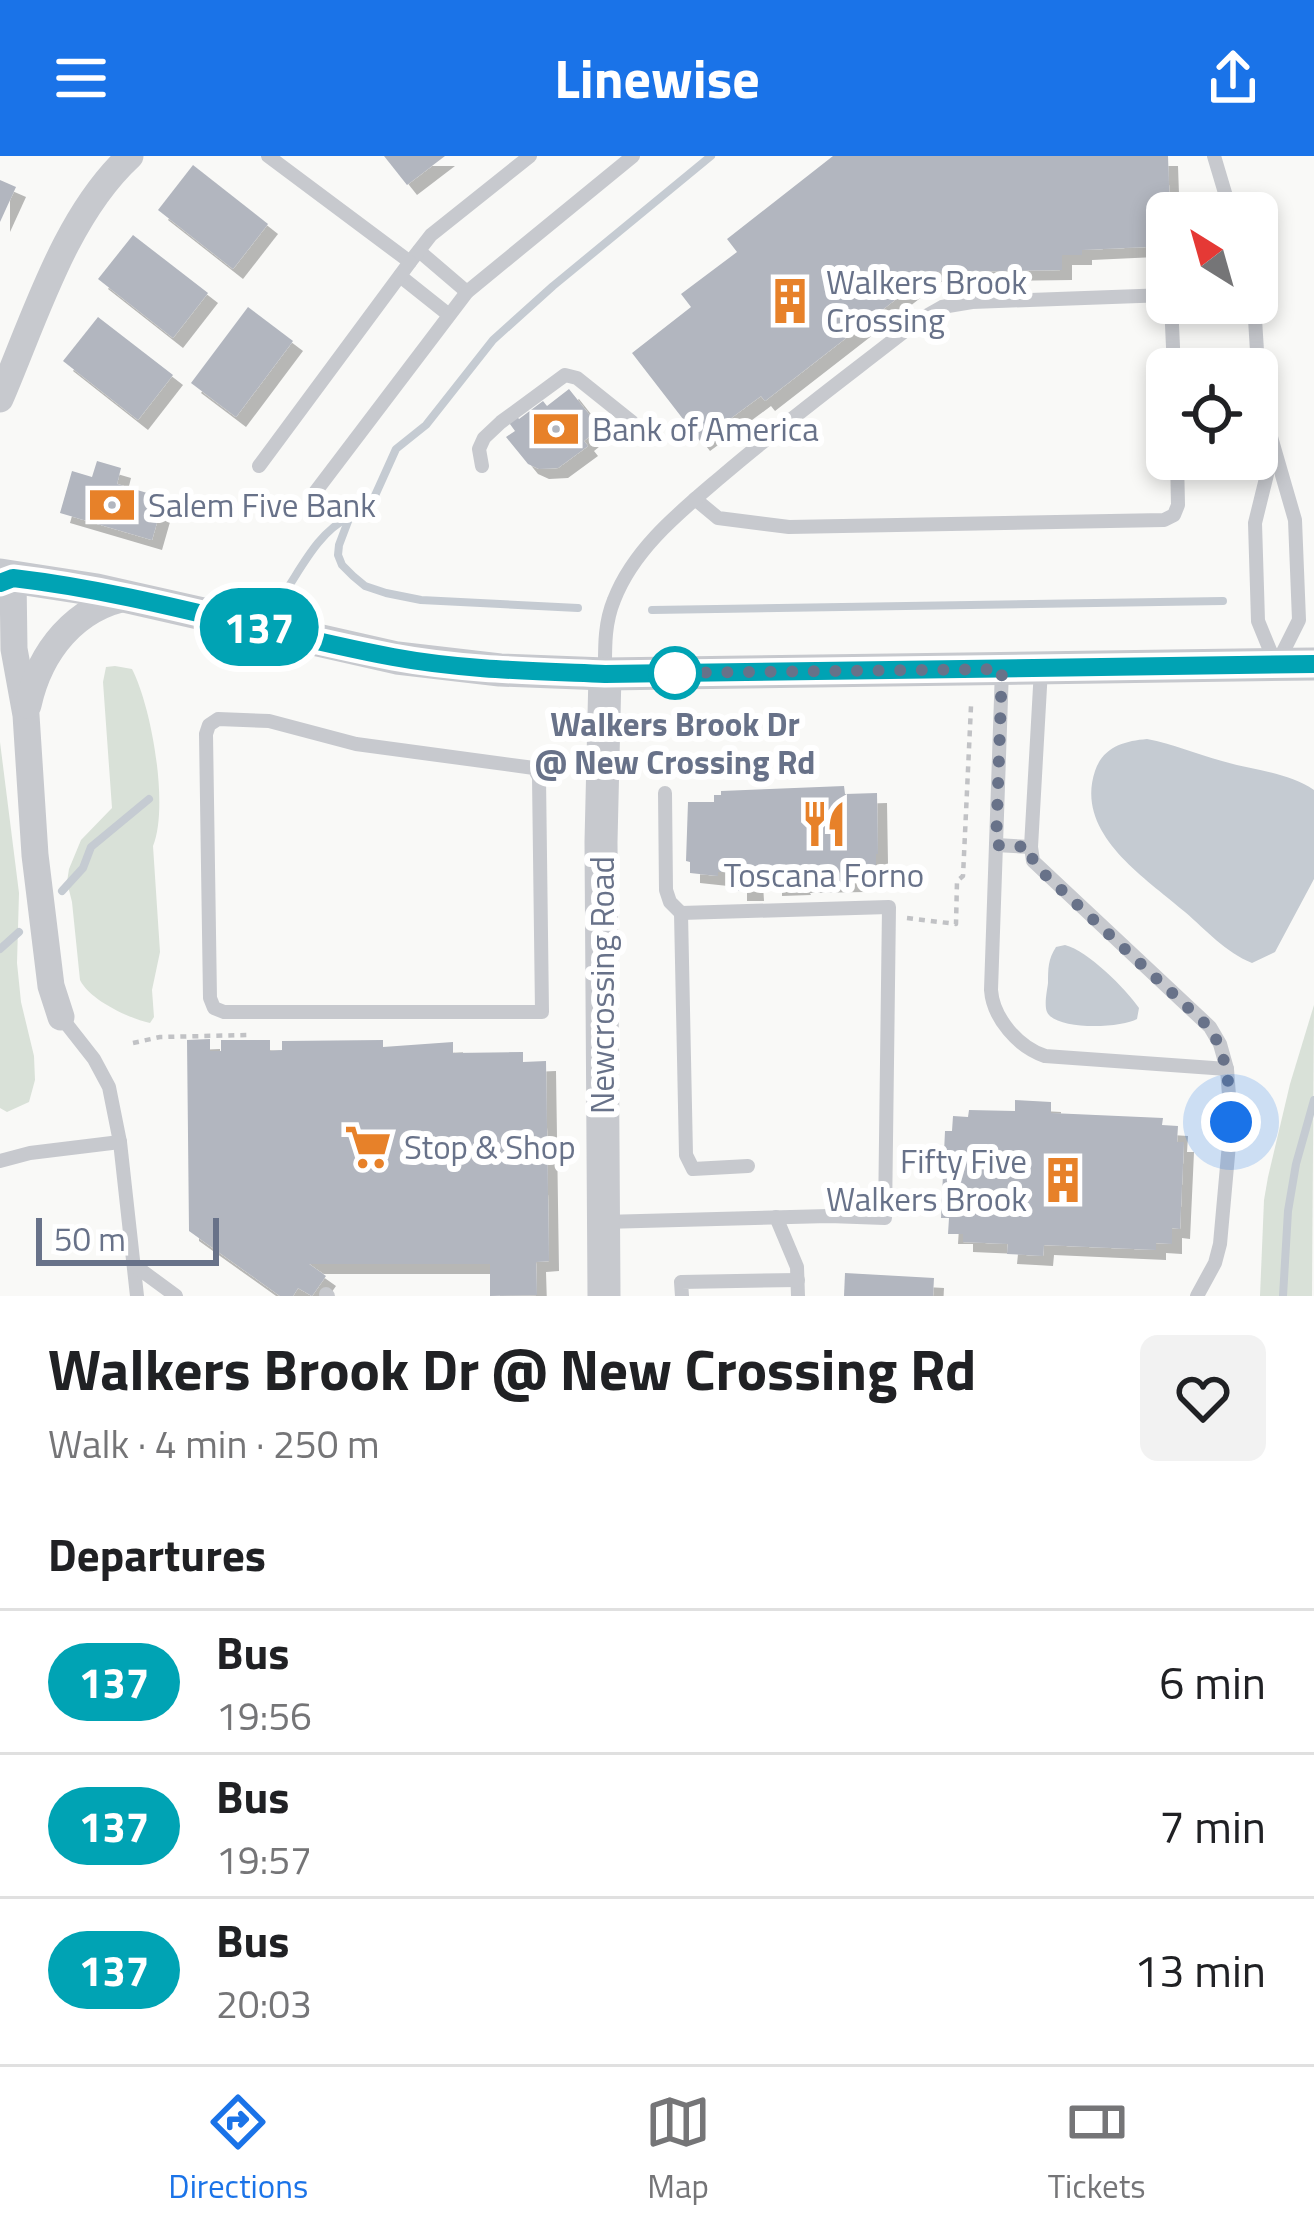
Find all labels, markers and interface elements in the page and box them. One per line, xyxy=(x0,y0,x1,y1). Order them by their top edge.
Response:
text: Linewise xyxy=(554,37,760,119)
icon: menu xyxy=(48,45,114,111)
icon: share xyxy=(1200,45,1266,111)
north arrow xyxy=(1146,192,1278,324)
map controls xyxy=(1146,192,1278,480)
place label: Walkers Brook Crossing xyxy=(826,257,1027,345)
building icon: Walkers Brook Crossing xyxy=(765,276,815,326)
button: locate xyxy=(1146,348,1278,480)
bank icon: Bank of America xyxy=(531,404,581,454)
place label: Bank of America xyxy=(592,404,819,454)
bank icon: Salem Five Bank xyxy=(87,480,137,530)
place label: Salem Five Bank xyxy=(148,480,376,530)
line badge: 137 xyxy=(190,588,328,666)
text: 137 xyxy=(224,595,294,659)
marker: Walkers Brook Dr @ New Crossing Rd xyxy=(650,648,700,698)
place label: Walkers Brook Dr @ New Crossing Rd xyxy=(535,699,815,787)
restaurant icon: Toscana Forno xyxy=(799,799,849,849)
place label: Toscana Forno xyxy=(724,850,924,900)
street label: Newcrossing Road xyxy=(577,856,627,1114)
your location xyxy=(1201,1092,1261,1152)
supermarket icon: Stop & Shop xyxy=(343,1122,393,1172)
place label: Stop & Shop xyxy=(404,1122,576,1172)
place label: Fifty Five Walkers Brook xyxy=(826,1136,1027,1224)
building icon: Fifty Five Walkers Brook xyxy=(1038,1155,1088,1205)
scale bar xyxy=(36,1212,219,1265)
text: 50 m xyxy=(54,1214,126,1264)
text: Walkers Brook Dr @ New Crossing Rd xyxy=(48,1325,976,1412)
button: heart xyxy=(1140,1335,1266,1461)
text: Walk · 4 min · 250 m xyxy=(48,1414,380,1473)
text: Departures xyxy=(48,1520,266,1588)
text: Bus xyxy=(216,1618,290,1686)
text: 6 min xyxy=(1159,1648,1266,1716)
text: 137 xyxy=(79,1650,149,1714)
text: 19:56 xyxy=(216,1686,312,1745)
text: Bus xyxy=(216,1762,290,1830)
text: 7 min xyxy=(1159,1792,1266,1860)
text: 137 xyxy=(79,1794,149,1858)
text: 19:57 xyxy=(216,1830,312,1889)
text: Bus xyxy=(216,1906,290,1974)
text: 13 min xyxy=(1134,1936,1266,2004)
text: 137 xyxy=(79,1938,149,2002)
text: 20:03 xyxy=(216,1974,312,2033)
tab: Directions xyxy=(168,2089,308,2211)
tab: Map xyxy=(645,2089,711,2211)
tab: Tickets xyxy=(1048,2089,1146,2211)

